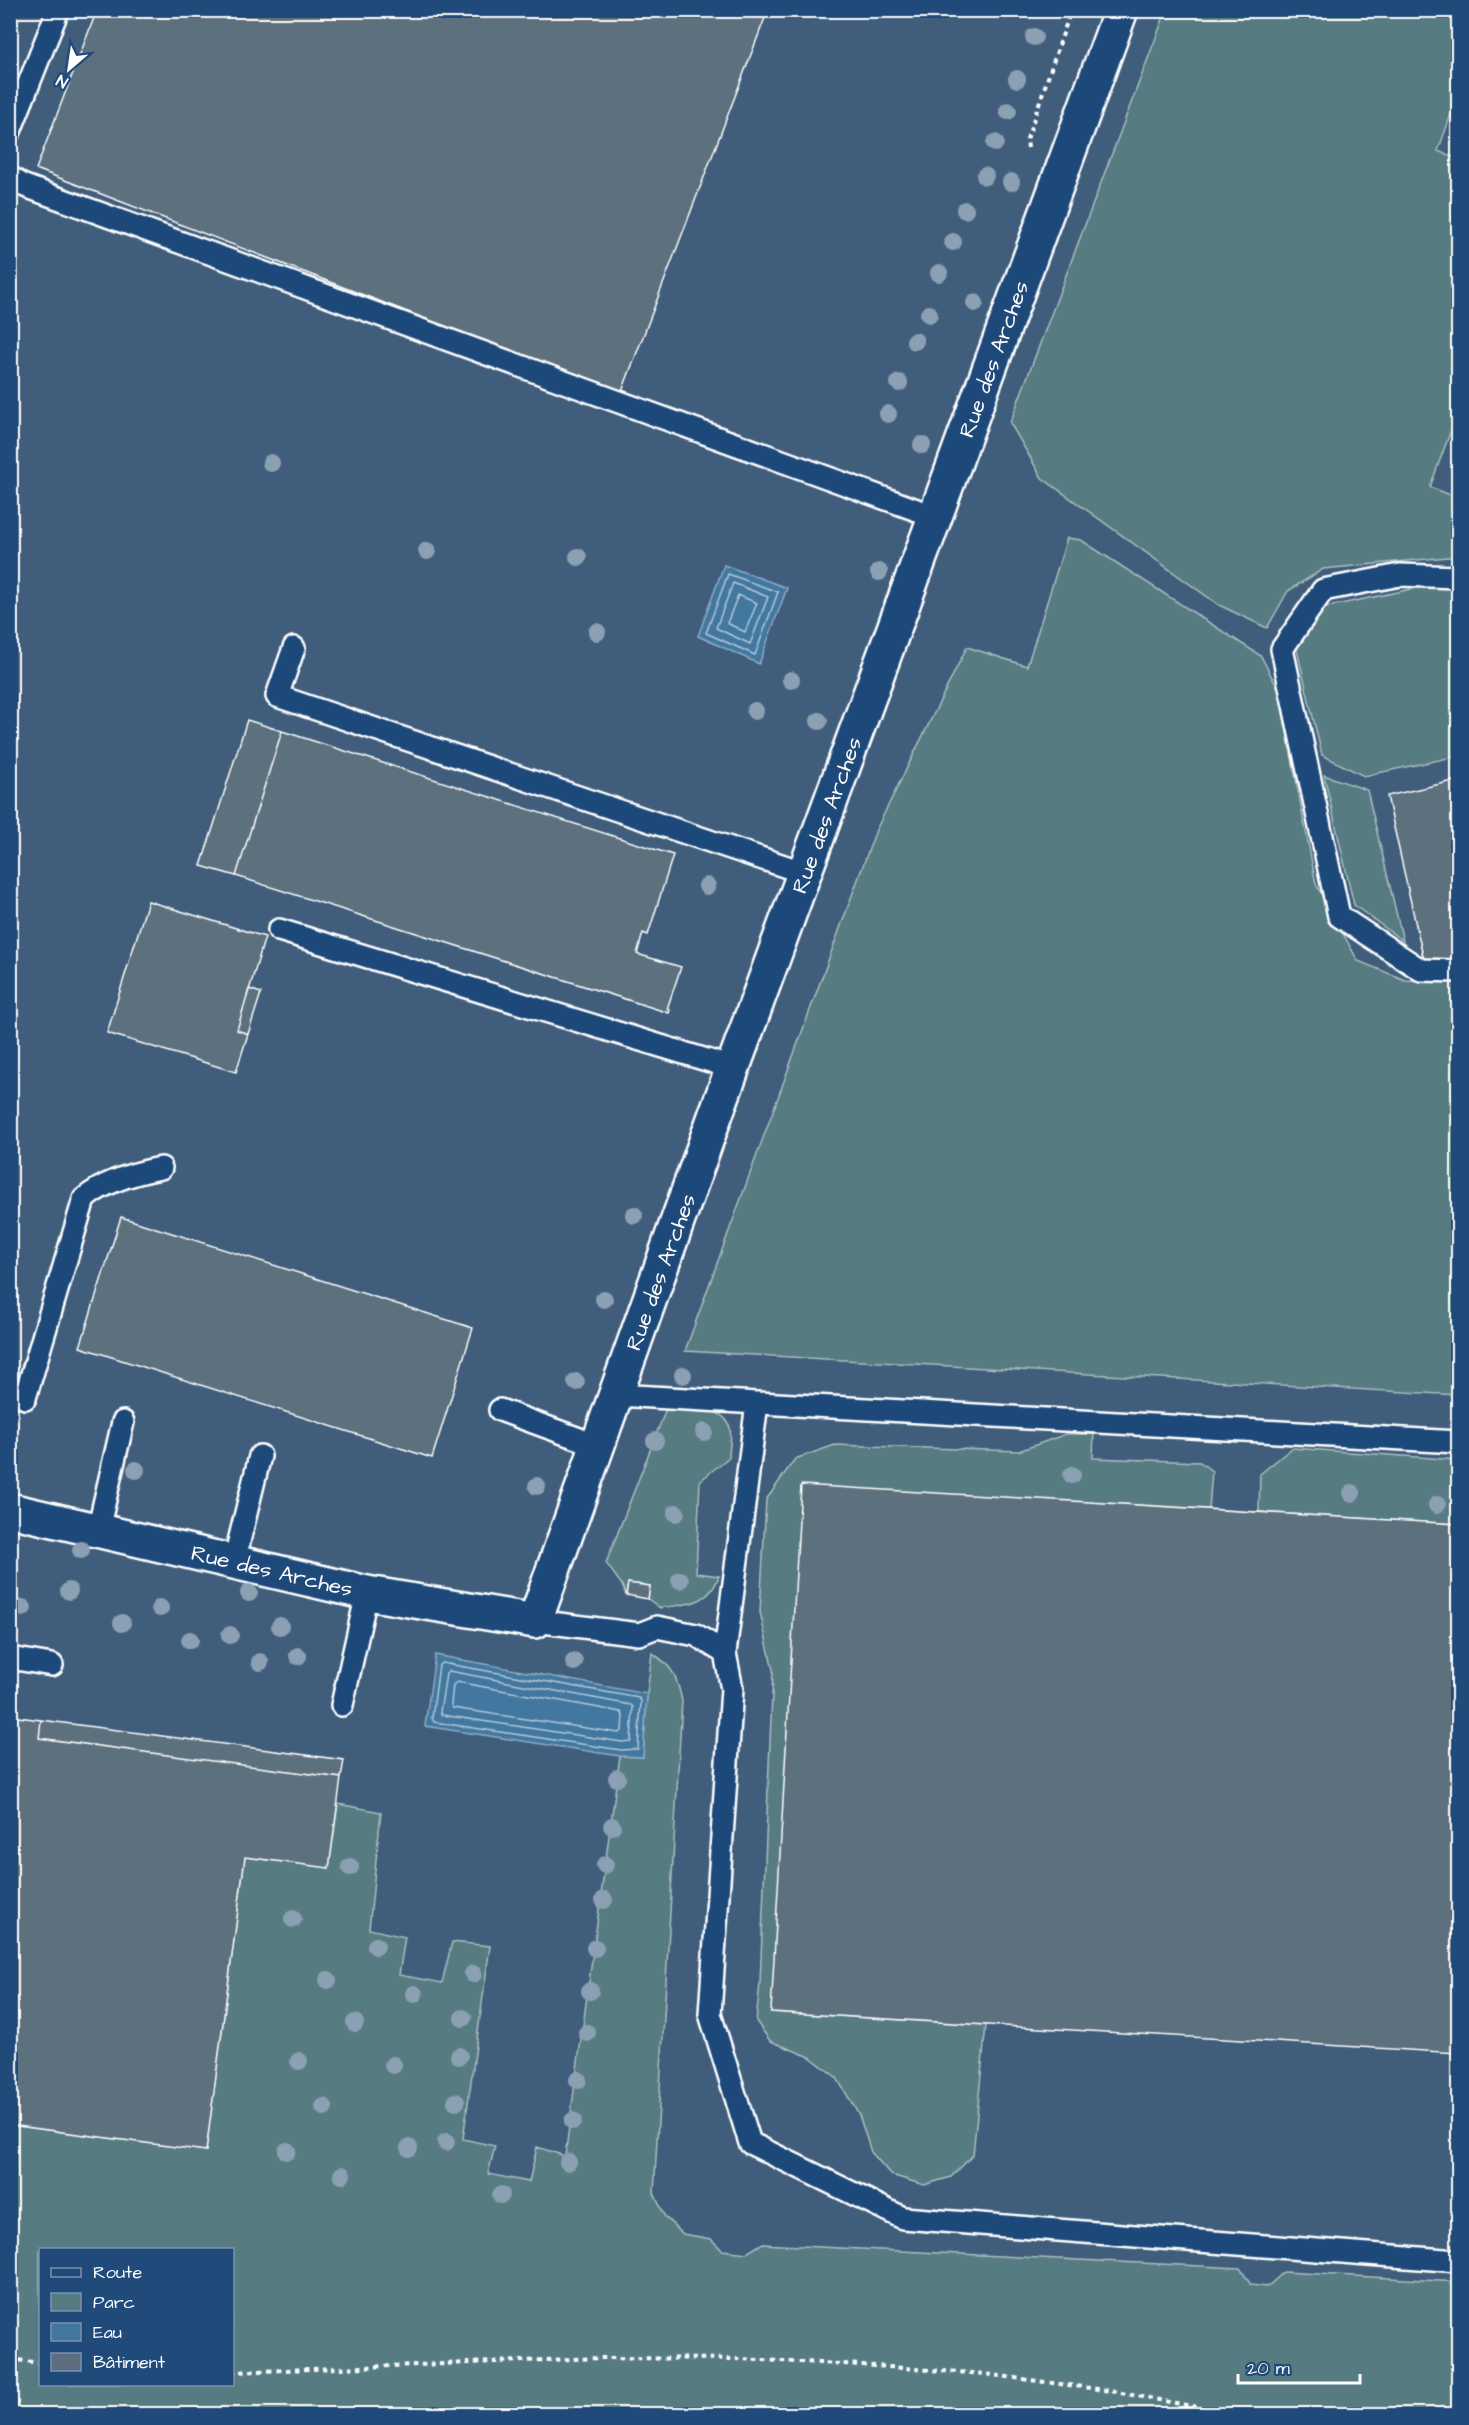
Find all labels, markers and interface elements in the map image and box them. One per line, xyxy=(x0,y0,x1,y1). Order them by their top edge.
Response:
north arrow xyxy=(39,39,99,99)
text: N xyxy=(52,69,72,93)
street label: Rue des Arches xyxy=(952,277,1037,442)
street label: Rue des Arches xyxy=(785,733,870,898)
street label: Rue des Arches xyxy=(619,1190,704,1355)
street label: Rue des Arches xyxy=(188,1538,355,1605)
legend xyxy=(39,2248,234,2386)
text: Route xyxy=(93,2260,142,2285)
text: Parc xyxy=(93,2290,135,2315)
text: Eau xyxy=(93,2320,122,2345)
scale bar xyxy=(1238,2347,1360,2385)
text: Bâtiment xyxy=(93,2350,166,2375)
text: 20 m xyxy=(1247,2356,1290,2381)

